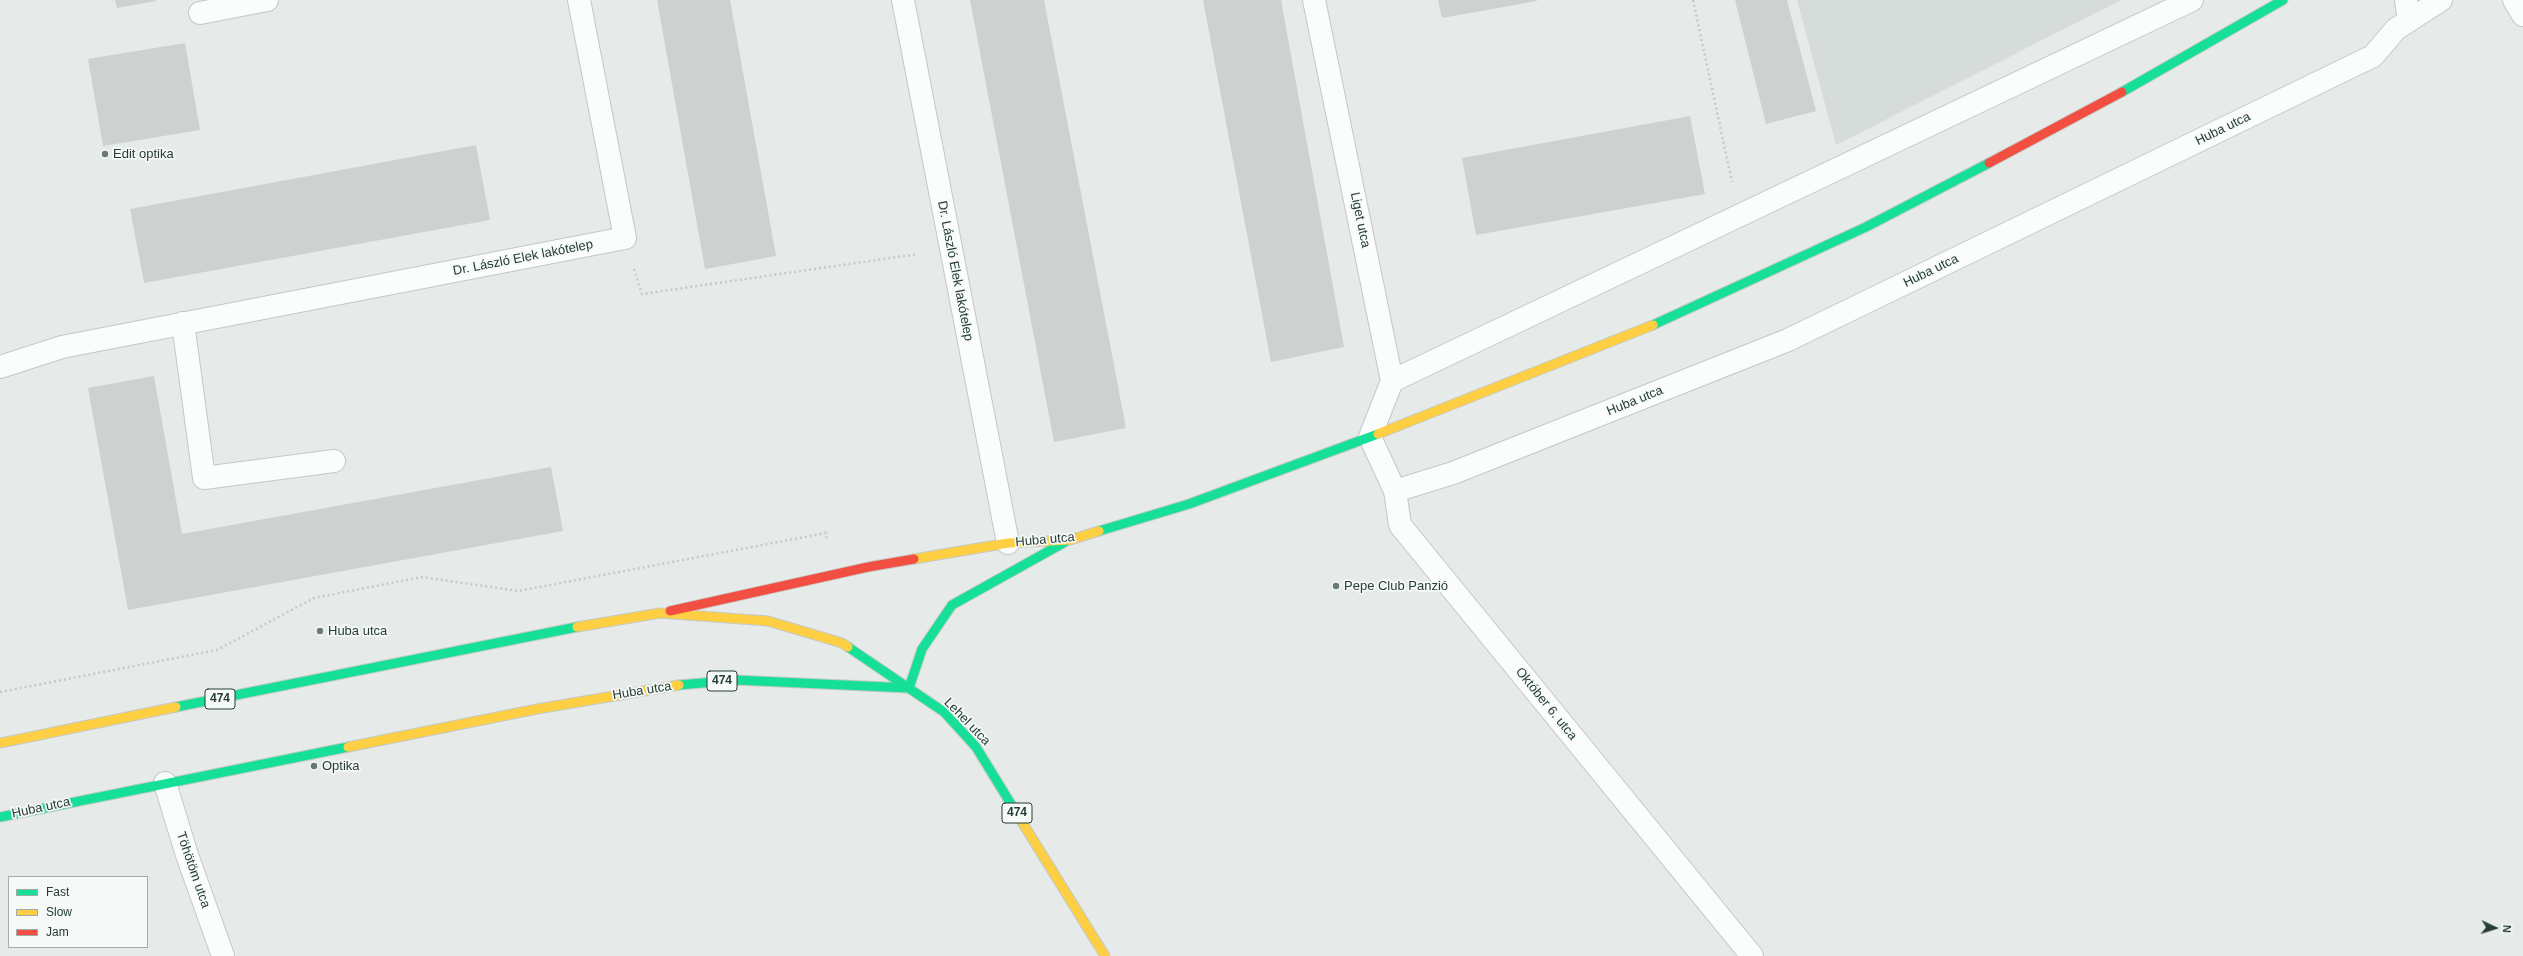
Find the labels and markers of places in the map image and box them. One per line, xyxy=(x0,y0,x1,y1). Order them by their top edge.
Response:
place label: Edit optika xyxy=(113,146,174,162)
marker: Edit optika xyxy=(100,149,110,159)
place label: Pepe Club Panzió xyxy=(1344,578,1448,594)
marker: Pepe Club Panzió xyxy=(1331,581,1341,591)
place label: Huba utca xyxy=(328,623,387,639)
marker: Huba utca xyxy=(315,626,325,636)
place label: Optika xyxy=(322,758,360,774)
marker: Optika xyxy=(309,761,319,771)

